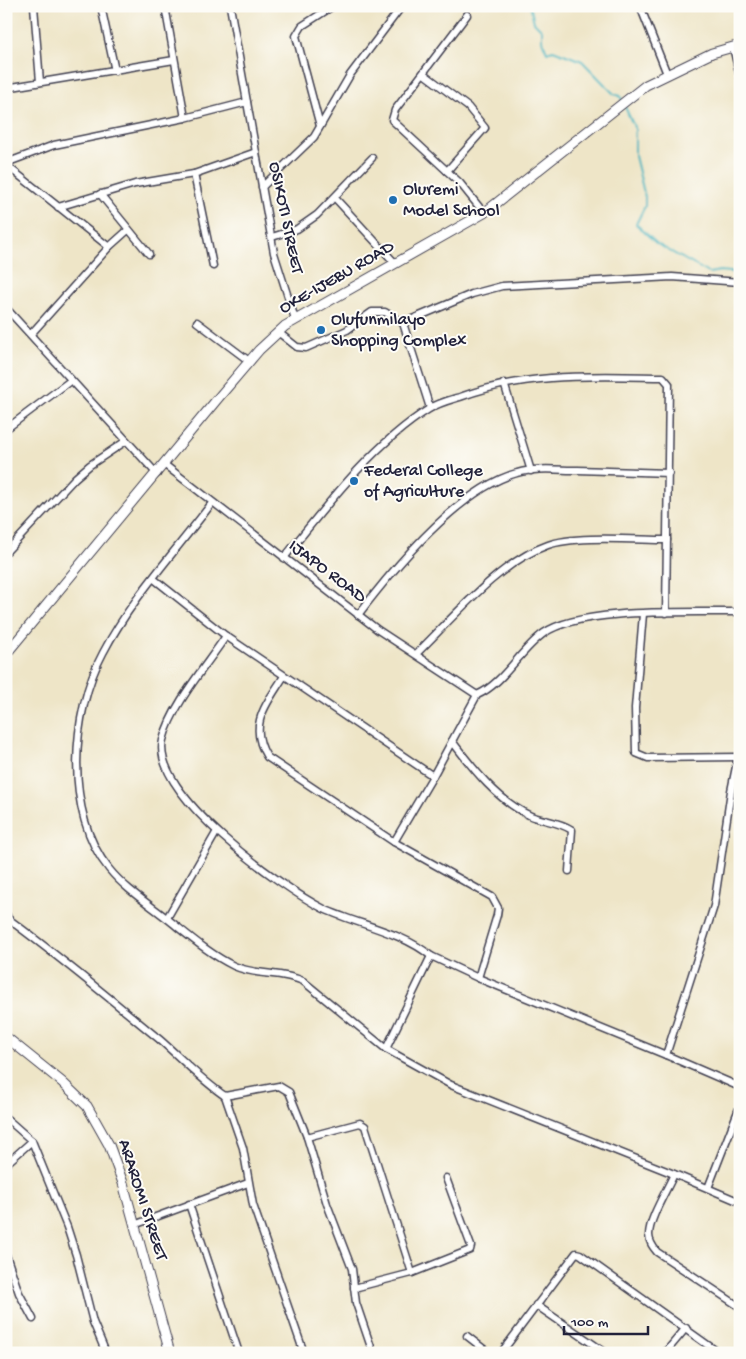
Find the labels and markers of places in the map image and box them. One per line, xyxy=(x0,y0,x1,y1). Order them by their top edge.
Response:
place label: Oluremi Model School xyxy=(403,180,500,222)
marker: Oluremi Model School xyxy=(387,194,399,206)
place label: Olufunmilayo Shopping Complex xyxy=(331,310,467,352)
marker: Olufunmilayo Shopping Complex xyxy=(315,324,327,336)
place label: Federal College of Agriculture xyxy=(363,461,483,503)
marker: Federal College of Agriculture xyxy=(348,475,360,487)

